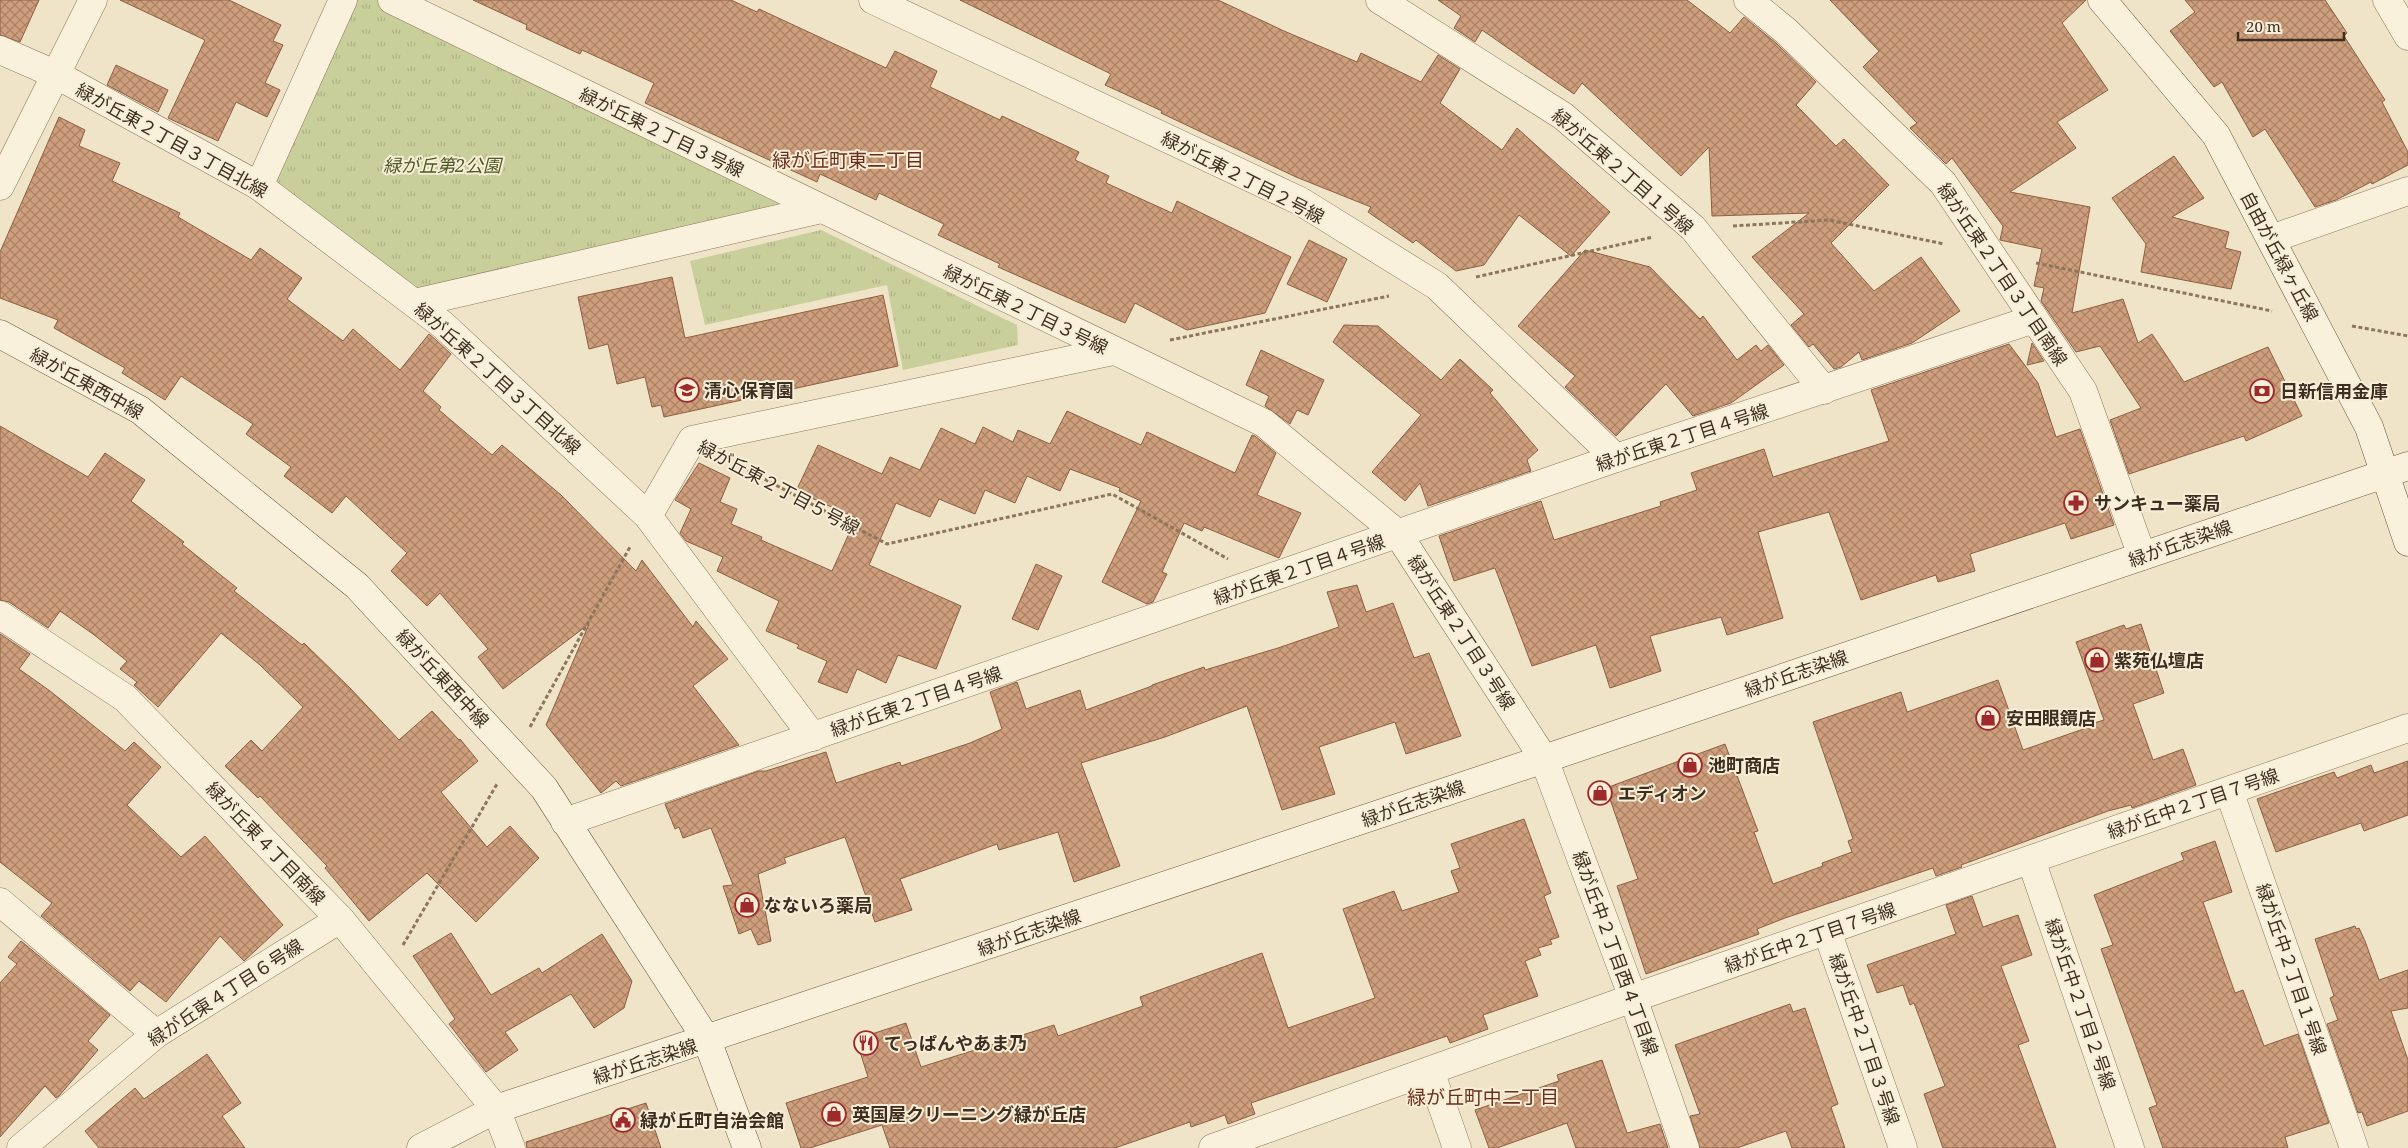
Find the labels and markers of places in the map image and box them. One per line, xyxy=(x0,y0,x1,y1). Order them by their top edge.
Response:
school or university icon: 清心保育園 xyxy=(674,377,700,403)
place label: 清心保育園 xyxy=(704,378,794,402)
bank icon: 日新信用金庫 xyxy=(2249,378,2275,404)
place label: 日新信用金庫 xyxy=(2280,379,2388,403)
pharmacy icon: サンキュー薬局 xyxy=(2063,490,2089,516)
place label: サンキュー薬局 xyxy=(2094,491,2220,515)
shop icon: 紫苑仏壇店 xyxy=(2084,647,2110,673)
place label: 紫苑仏壇店 xyxy=(2114,648,2204,672)
shop icon: 安田眼鏡店 xyxy=(1975,705,2001,731)
place label: 安田眼鏡店 xyxy=(2006,706,2096,730)
shop icon: 池町商店 xyxy=(1677,752,1703,778)
place label: 池町商店 xyxy=(1708,753,1780,777)
shop icon: エディオン xyxy=(1587,780,1613,806)
place label: エディオン xyxy=(1618,781,1707,805)
shop icon: なないろ薬局 xyxy=(734,892,760,918)
place label: なないろ薬局 xyxy=(764,893,872,917)
restaurant icon: てっぱんやあま乃 xyxy=(853,1030,879,1056)
place label: てっぱんやあま乃 xyxy=(884,1031,1027,1055)
shop icon: 英国屋クリーニング緑が丘店 xyxy=(821,1101,847,1127)
place label: 英国屋クリーニング緑が丘店 xyxy=(852,1102,1086,1126)
public building icon: 緑が丘町自治会館 xyxy=(610,1107,636,1133)
place label: 緑が丘町自治会館 xyxy=(640,1108,784,1132)

